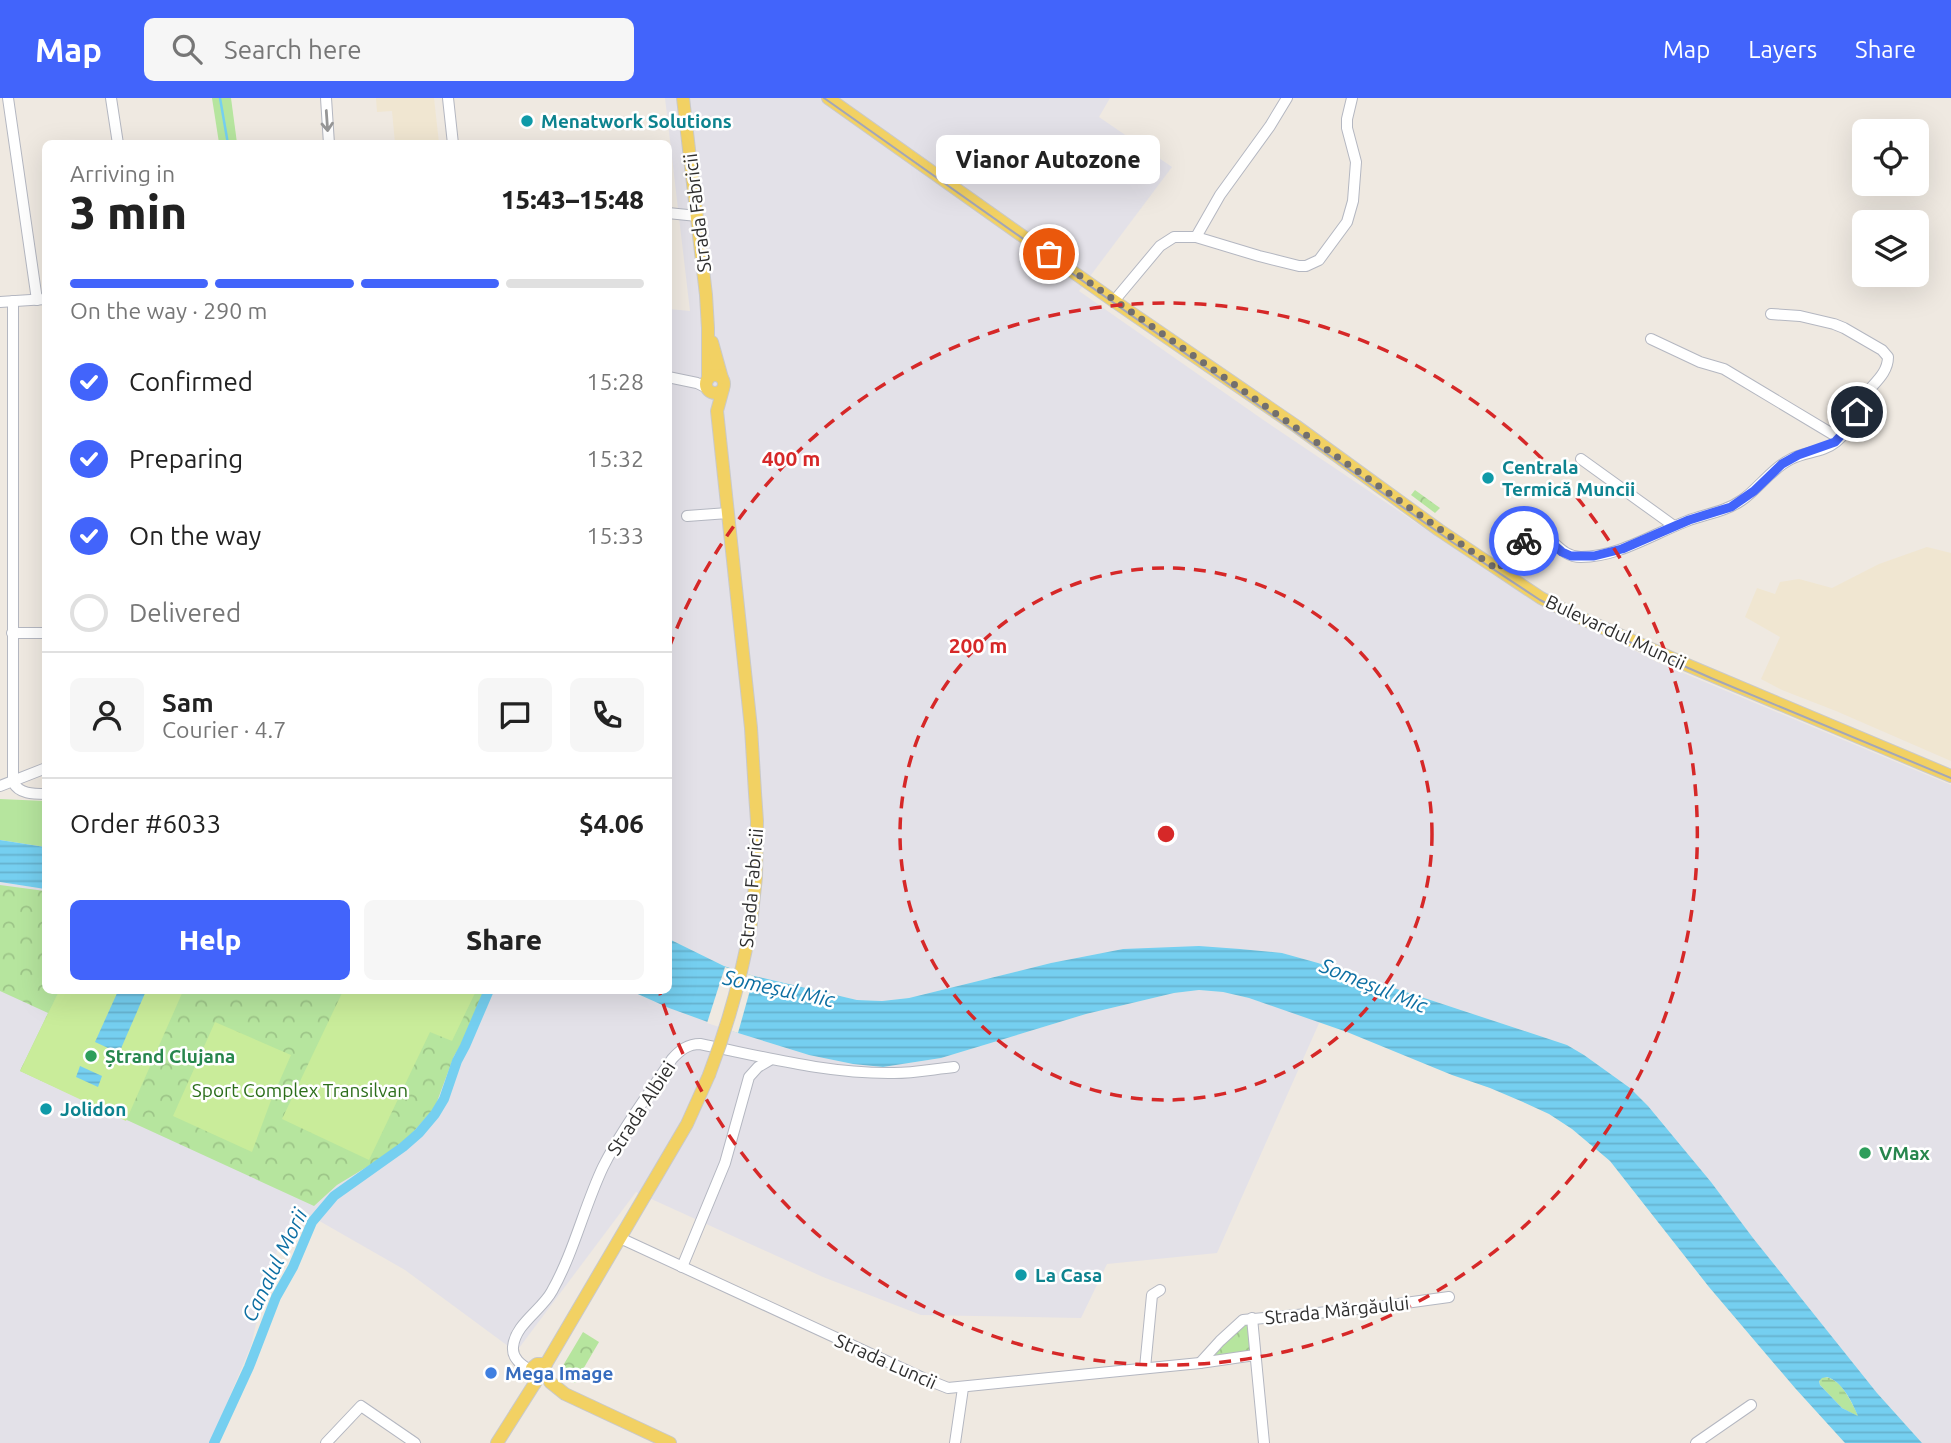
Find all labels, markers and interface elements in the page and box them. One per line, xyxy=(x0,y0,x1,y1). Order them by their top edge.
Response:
search box xyxy=(144,18,634,81)
icon: search xyxy=(168,30,206,68)
text: Map xyxy=(35,31,102,68)
text: Search here xyxy=(224,35,362,64)
text: Map xyxy=(1663,36,1710,63)
text: Layers xyxy=(1748,36,1817,63)
text: Share xyxy=(1855,36,1916,63)
one-way arrow xyxy=(321,109,334,132)
place label: Menatwork Solutions xyxy=(541,110,732,132)
marker: Menatwork Solutions xyxy=(519,113,535,129)
map controls xyxy=(1852,119,1929,287)
button: locate xyxy=(1852,119,1929,196)
callout: Vianor Autozone xyxy=(937,135,1161,184)
text: Vianor Autozone xyxy=(955,147,1141,172)
street label: Strada Fabricii xyxy=(679,152,715,274)
text: Arriving in xyxy=(70,161,175,186)
text: 15:43–15:48 xyxy=(501,185,644,214)
text: 3 min xyxy=(70,186,187,238)
button: layers xyxy=(1852,210,1929,287)
pin xyxy=(1019,224,1079,284)
icon: bag xyxy=(1030,235,1068,273)
text: On the way · 290 m xyxy=(70,298,267,323)
icon: check xyxy=(70,363,108,401)
text: Confirmed xyxy=(129,367,253,396)
text: 15:28 xyxy=(586,369,644,394)
pin xyxy=(1827,382,1887,442)
icon: home xyxy=(1838,393,1876,431)
icon: check xyxy=(70,440,108,478)
text: Preparing xyxy=(129,444,243,473)
text: 15:32 xyxy=(586,446,644,471)
text: 400 m xyxy=(762,446,820,470)
place label: Centrala Termică Muncii xyxy=(1502,456,1635,500)
marker: Centrala Termică Muncii xyxy=(1480,470,1496,486)
courier xyxy=(1489,506,1559,576)
icon: check xyxy=(70,517,108,555)
text: On the way xyxy=(129,521,261,550)
icon: bike xyxy=(1505,522,1543,560)
text: 15:33 xyxy=(586,523,644,548)
street label: Bulevardul Muncii xyxy=(1542,590,1690,674)
text: Delivered xyxy=(129,598,241,627)
text: 200 m xyxy=(949,633,1007,657)
button: person xyxy=(70,678,144,752)
button: chat xyxy=(478,678,552,752)
button: phone xyxy=(570,678,644,752)
text: Sam xyxy=(162,688,214,717)
text: Courier · 4.7 xyxy=(162,717,286,742)
text: Order #6033 xyxy=(70,809,221,838)
text: $4.06 xyxy=(579,809,644,838)
centre of rings xyxy=(1154,822,1178,846)
street label: Strada Fabricii xyxy=(735,827,767,949)
button: Help xyxy=(70,900,350,980)
button: Share xyxy=(364,900,644,980)
water label: Someșul Mic xyxy=(1316,952,1431,1018)
water label: Someșul Mic xyxy=(720,964,837,1012)
place label: Ștrand Clujana xyxy=(105,1045,235,1067)
marker: Ștrand Clujana xyxy=(83,1048,99,1064)
street label: Strada Albiei xyxy=(602,1057,680,1159)
park label: Sport Complex Transilvan xyxy=(192,1079,408,1101)
place label: Jolidon xyxy=(60,1098,126,1120)
marker: Jolidon xyxy=(38,1101,54,1117)
place label: VMax xyxy=(1879,1142,1931,1164)
marker: VMax xyxy=(1857,1145,1873,1161)
water label: Canalul Morii xyxy=(236,1204,312,1325)
place label: La Casa xyxy=(1035,1264,1102,1286)
marker: La Casa xyxy=(1013,1267,1029,1283)
street label: Strada Mărgăului xyxy=(1264,1291,1410,1329)
street label: Strada Luncii xyxy=(832,1329,940,1393)
place label: Mega Image xyxy=(505,1362,613,1384)
marker: Mega Image xyxy=(483,1365,499,1381)

